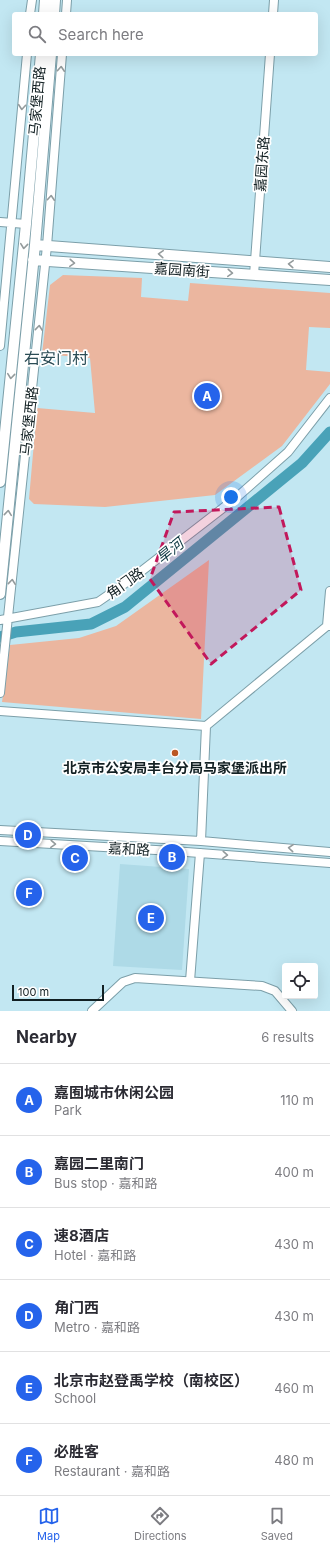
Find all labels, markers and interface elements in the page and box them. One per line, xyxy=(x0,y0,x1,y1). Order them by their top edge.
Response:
search box xyxy=(12,12,318,56)
icon: search xyxy=(26,23,48,45)
text: Search here xyxy=(58,25,144,44)
street label: 马家堡西路 xyxy=(25,65,48,137)
one-way arrow xyxy=(57,66,66,72)
one-way arrow xyxy=(17,104,26,110)
street label: 嘉园东路 xyxy=(251,135,272,192)
one-way arrow xyxy=(47,195,56,201)
one-way arrow xyxy=(20,243,29,249)
one-way arrow xyxy=(158,250,164,259)
one-way arrow xyxy=(69,259,75,267)
street label: 嘉园南街 xyxy=(154,259,211,280)
one-way arrow xyxy=(288,260,294,269)
one-way arrow xyxy=(227,269,233,278)
one-way arrow xyxy=(34,325,43,331)
district label: 右安门村 xyxy=(24,348,88,368)
one-way arrow xyxy=(6,373,15,379)
pin: A xyxy=(194,381,220,411)
street label: 马家堡西路 xyxy=(16,385,41,457)
your location xyxy=(221,487,241,507)
one-way arrow xyxy=(3,510,12,516)
water label: 旱河 xyxy=(152,532,190,567)
street label: 角门路 xyxy=(103,564,147,602)
one-way arrow xyxy=(8,579,17,585)
marker: 北京市公安局丰台分局马家堡派出所 xyxy=(170,748,180,758)
place label: 北京市公安局丰台分局马家堡派出所 xyxy=(63,759,287,776)
pin: D xyxy=(15,820,41,850)
street label: 嘉和路 xyxy=(108,839,150,858)
one-way arrow xyxy=(50,840,56,849)
pin: B xyxy=(159,842,185,872)
pin: C xyxy=(62,843,88,873)
one-way arrow xyxy=(288,844,294,853)
one-way arrow xyxy=(222,851,228,860)
pin: F xyxy=(16,878,42,908)
pin: E xyxy=(138,903,164,933)
map controls xyxy=(282,963,318,999)
button: locate xyxy=(282,963,318,999)
scale bar xyxy=(12,983,104,1002)
text: 100 m xyxy=(18,985,49,999)
text: Nearby xyxy=(16,1027,77,1047)
text: 6 results xyxy=(261,1029,314,1045)
text: 嘉囿城市休闲公园 xyxy=(54,1083,174,1102)
text: A xyxy=(24,1092,34,1108)
text: 110 m xyxy=(280,1092,314,1108)
text: Park xyxy=(54,1102,82,1118)
text: 嘉园二里南门 xyxy=(54,1154,144,1173)
text: B xyxy=(25,1164,33,1180)
text: 400 m xyxy=(274,1164,314,1180)
text: Bus stop · 嘉和路 xyxy=(54,1175,158,1191)
text: 速8酒店 xyxy=(54,1226,109,1245)
text: C xyxy=(24,1236,34,1252)
text: 430 m xyxy=(274,1236,314,1252)
text: Hotel · 嘉和路 xyxy=(54,1247,136,1263)
text: 角门西 xyxy=(54,1298,99,1317)
text: D xyxy=(24,1308,34,1324)
text: 430 m xyxy=(274,1308,314,1324)
text: Metro · 嘉和路 xyxy=(54,1319,140,1335)
text: 北京市赵登禹学校（南校区） xyxy=(54,1371,249,1390)
text: E xyxy=(25,1380,33,1396)
text: 460 m xyxy=(274,1380,314,1396)
text: School xyxy=(54,1390,96,1406)
text: 必胜客 xyxy=(54,1442,99,1461)
text: F xyxy=(25,1452,33,1468)
text: 480 m xyxy=(274,1452,314,1468)
text: Restaurant · 嘉和路 xyxy=(54,1463,170,1479)
tab: Map xyxy=(37,1505,60,1543)
tab: Directions xyxy=(134,1505,187,1543)
tab: Saved xyxy=(261,1505,293,1543)

